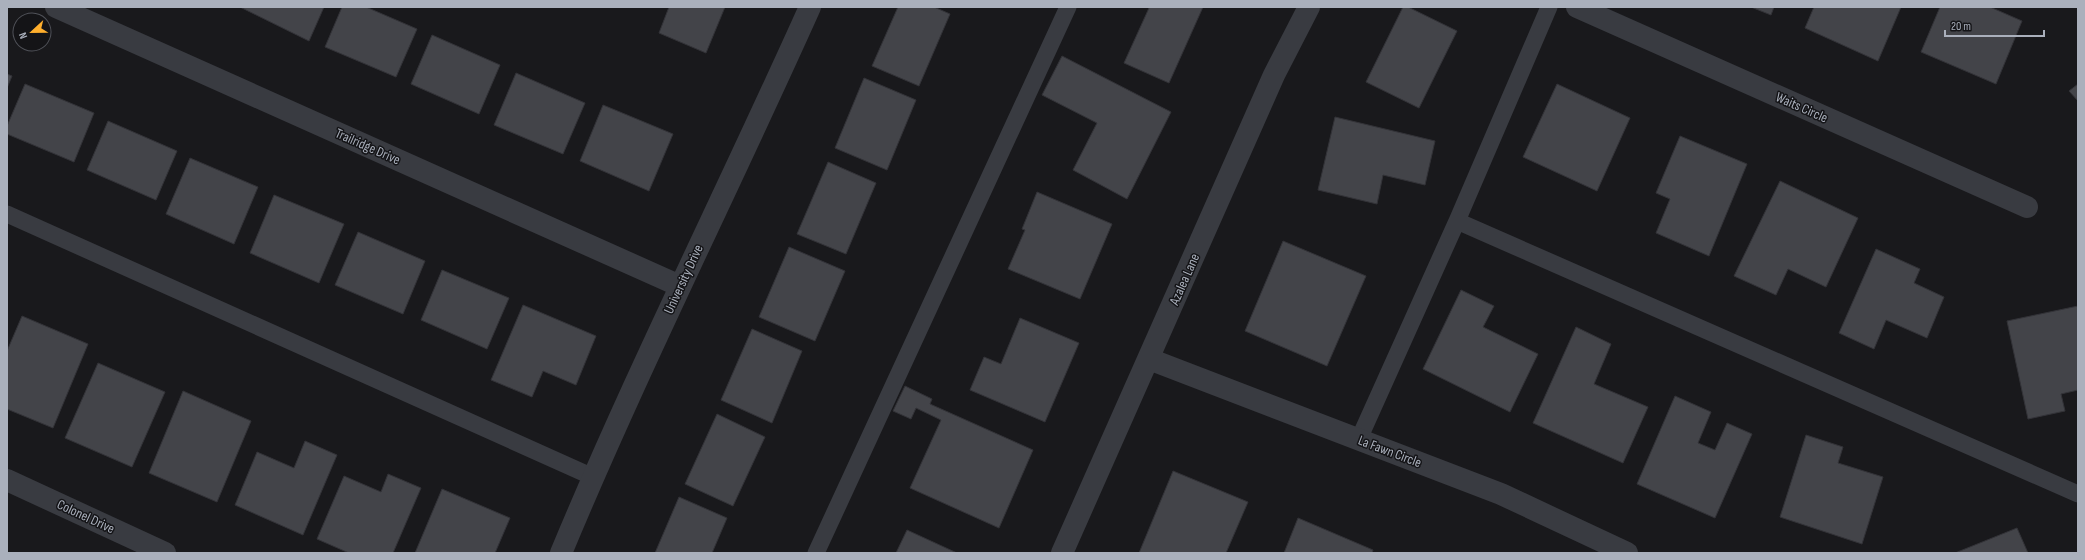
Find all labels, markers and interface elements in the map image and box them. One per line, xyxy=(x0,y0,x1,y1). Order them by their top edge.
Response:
north arrow xyxy=(12,12,52,52)
scale bar xyxy=(1945,12,2044,38)
text: 20 m xyxy=(1951,19,1971,34)
text: N xyxy=(16,30,30,41)
street label: Waits Circle xyxy=(1773,88,1830,126)
street label: Trailridge Drive xyxy=(333,125,403,168)
street label: University Drive xyxy=(660,242,707,316)
street label: Azalea Lane xyxy=(1165,251,1203,308)
street label: La Fawn Circle xyxy=(1356,432,1424,471)
street label: Colonel Drive xyxy=(54,496,117,537)

